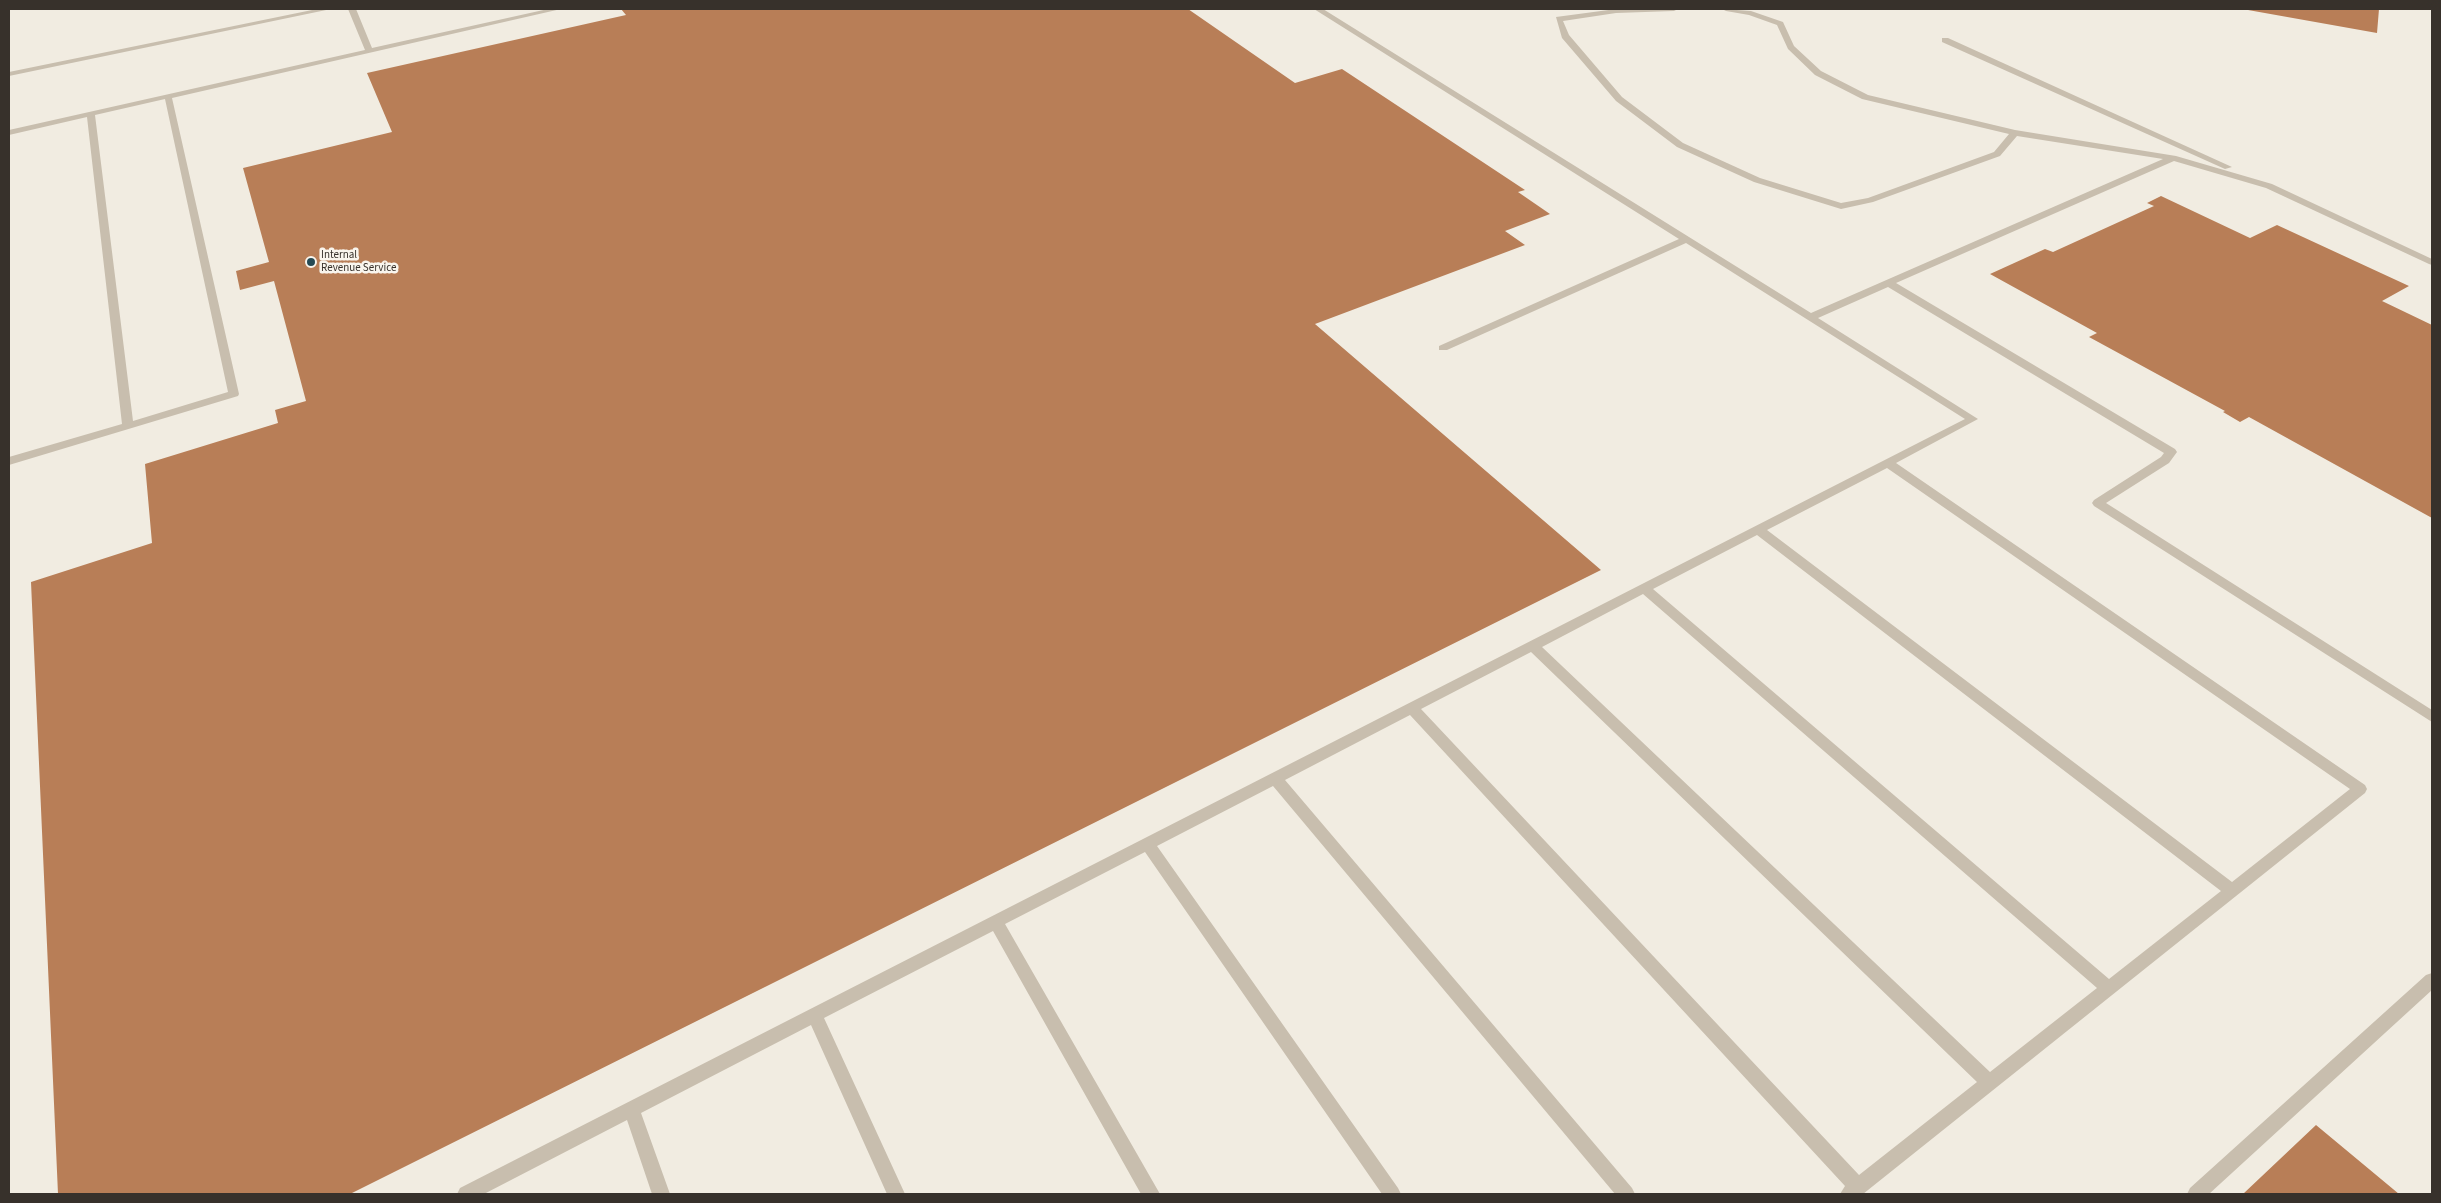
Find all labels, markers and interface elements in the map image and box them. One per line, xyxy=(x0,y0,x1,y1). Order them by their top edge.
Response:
place label: Internal Revenue Service xyxy=(321,249,396,275)
marker: Internal Revenue Service xyxy=(305,256,317,268)

